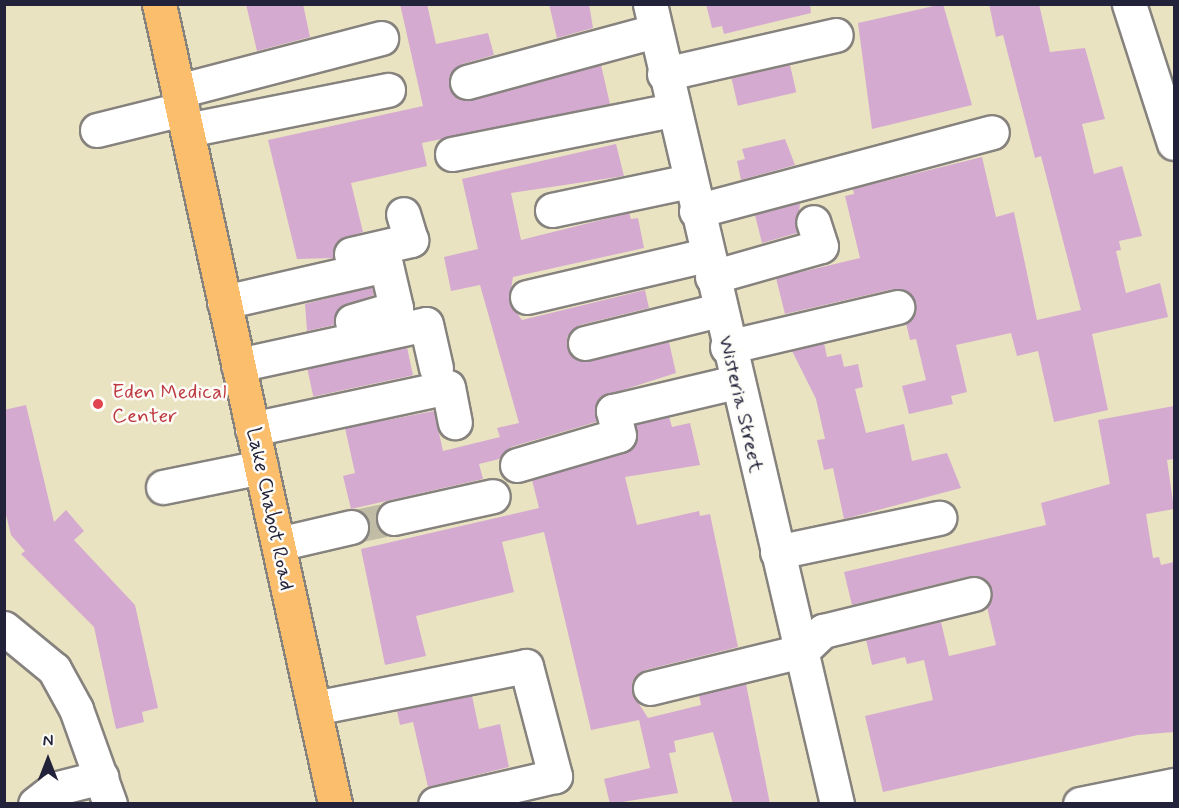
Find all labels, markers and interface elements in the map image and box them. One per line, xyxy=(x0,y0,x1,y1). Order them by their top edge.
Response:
street label: Wisteria Street xyxy=(713,333,769,475)
place label: Eden Medical Center xyxy=(112,379,231,429)
marker: Eden Medical Center xyxy=(89,395,107,413)
street label: Lake Chabot Road xyxy=(240,425,300,593)
north arrow xyxy=(18,730,78,790)
text: N xyxy=(43,731,53,752)

